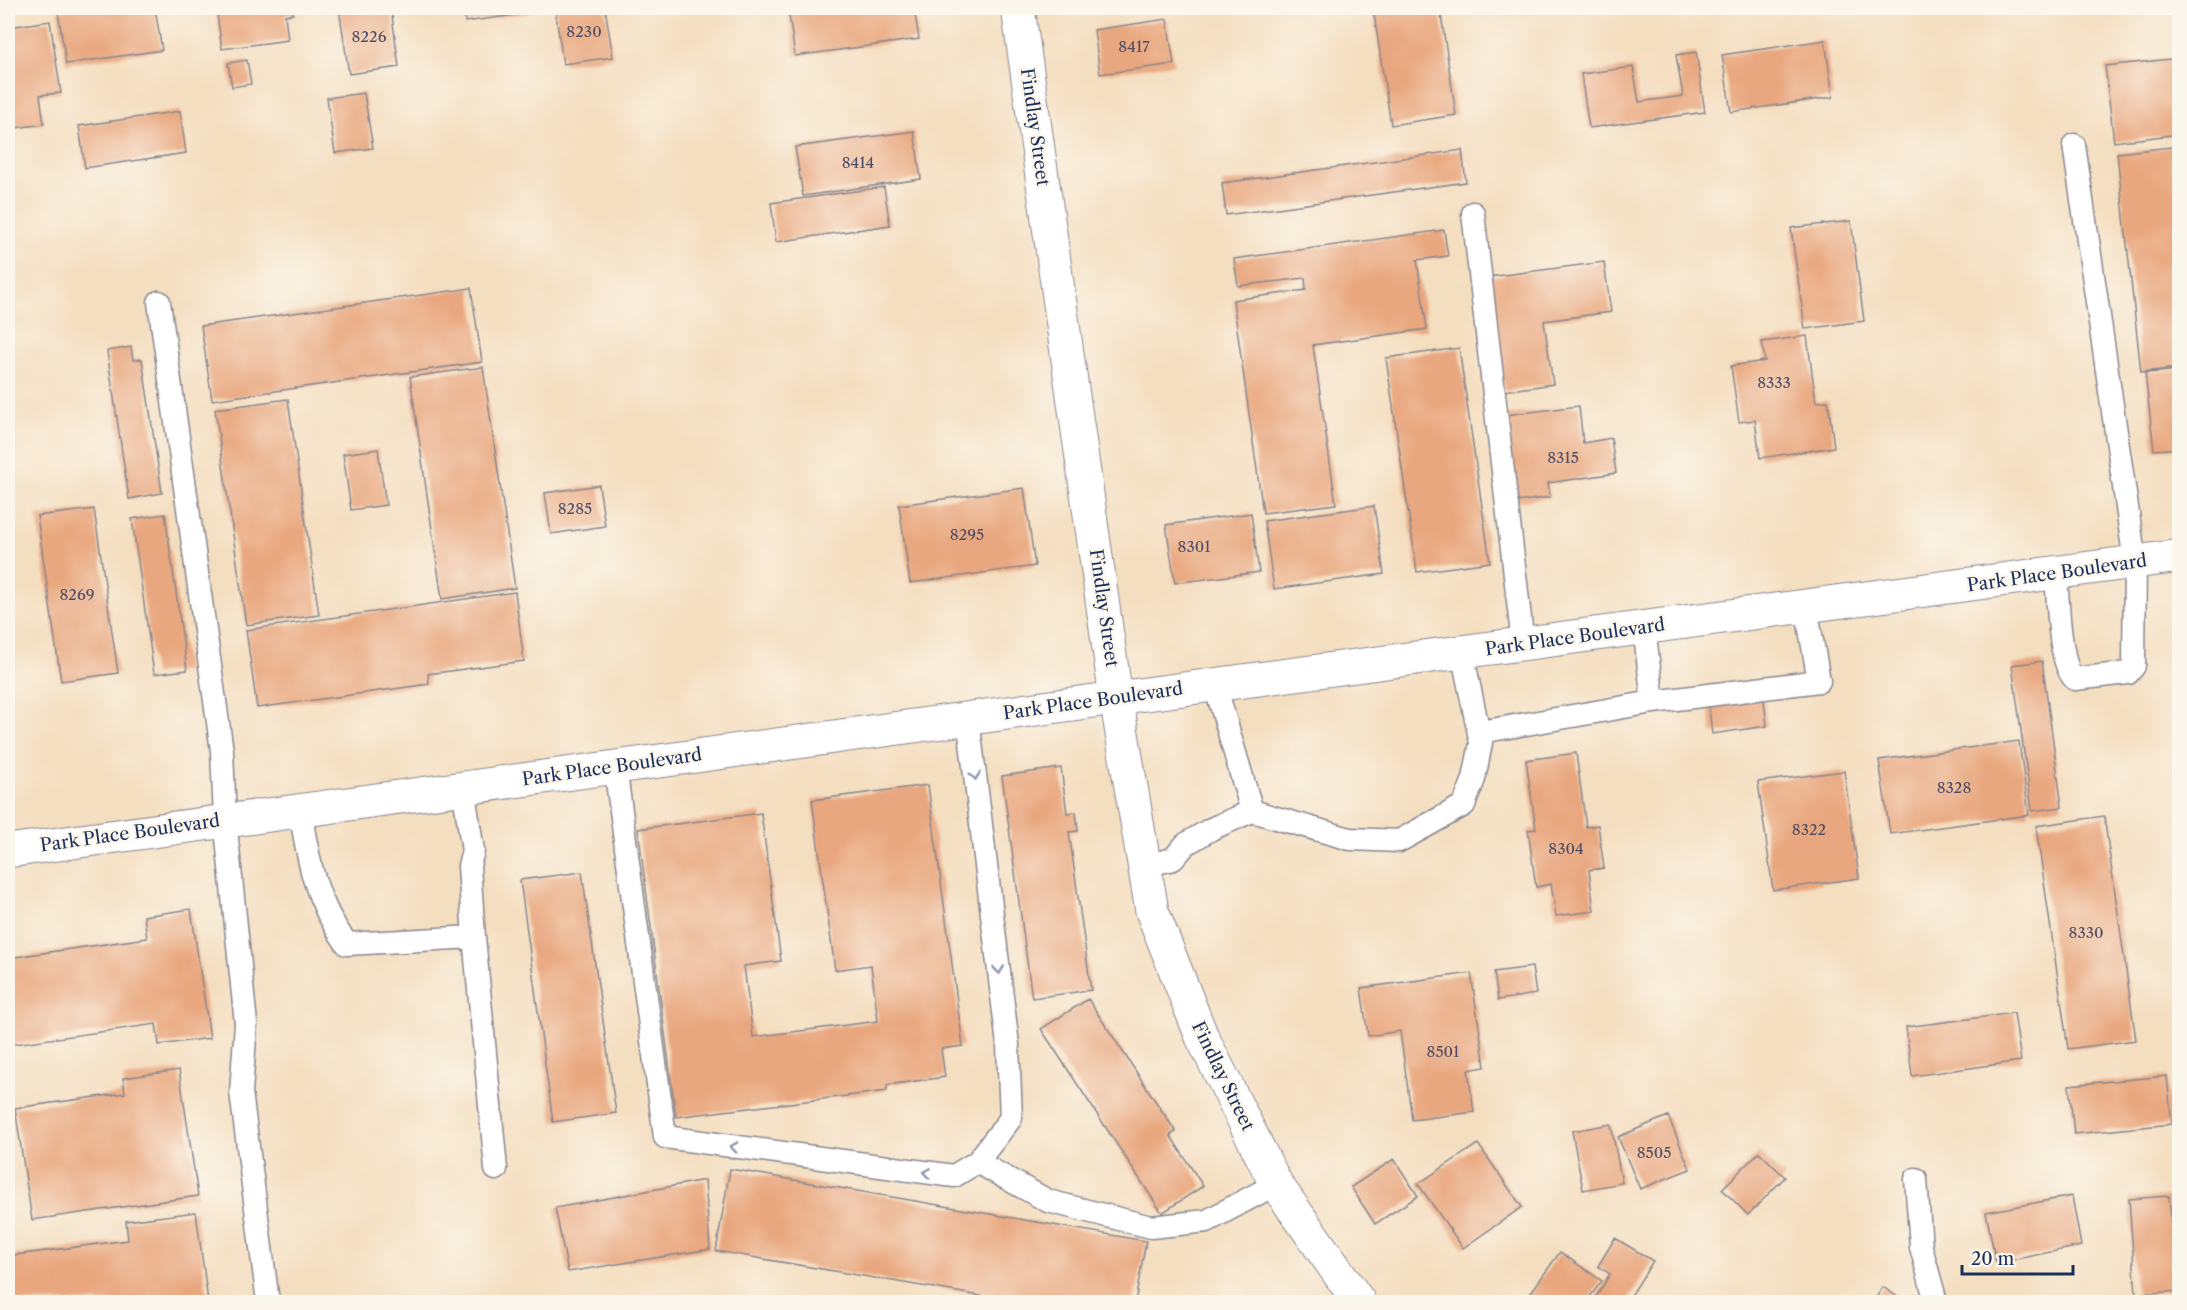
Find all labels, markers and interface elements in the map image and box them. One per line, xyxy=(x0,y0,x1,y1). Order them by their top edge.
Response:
house number: 8230 xyxy=(566,22,602,41)
house number: 8226 xyxy=(352,27,387,46)
house number: 8417 xyxy=(1118,37,1150,56)
street label: Findlay Street xyxy=(1016,67,1054,188)
house number: 8414 xyxy=(842,153,874,172)
house number: 8333 xyxy=(1757,373,1791,392)
house number: 8315 xyxy=(1547,448,1579,467)
house number: 8285 xyxy=(558,499,592,518)
house number: 8295 xyxy=(950,525,984,544)
house number: 8301 xyxy=(1178,537,1211,556)
street label: Findlay Street xyxy=(1085,548,1123,669)
street label: Park Place Boulevard xyxy=(1966,549,2148,597)
house number: 8269 xyxy=(59,585,95,604)
street label: Park Place Boulevard xyxy=(1484,613,1666,661)
street label: Park Place Boulevard xyxy=(1002,677,1184,725)
street label: Park Place Boulevard xyxy=(521,743,703,791)
one-way arrow xyxy=(968,772,981,781)
house number: 8328 xyxy=(1937,778,1971,797)
street label: Park Place Boulevard xyxy=(39,809,221,857)
house number: 8322 xyxy=(1792,820,1826,839)
house number: 8304 xyxy=(1548,839,1584,858)
house number: 8330 xyxy=(2069,923,2103,942)
one-way arrow xyxy=(992,965,1005,974)
street label: Findlay Street xyxy=(1187,1018,1259,1135)
house number: 8501 xyxy=(1427,1042,1460,1061)
one-way arrow xyxy=(730,1141,739,1153)
house number: 8505 xyxy=(1637,1143,1671,1162)
one-way arrow xyxy=(923,1167,932,1179)
scale bar xyxy=(1962,1238,2073,1276)
text: 20 m xyxy=(1971,1248,2015,1270)

